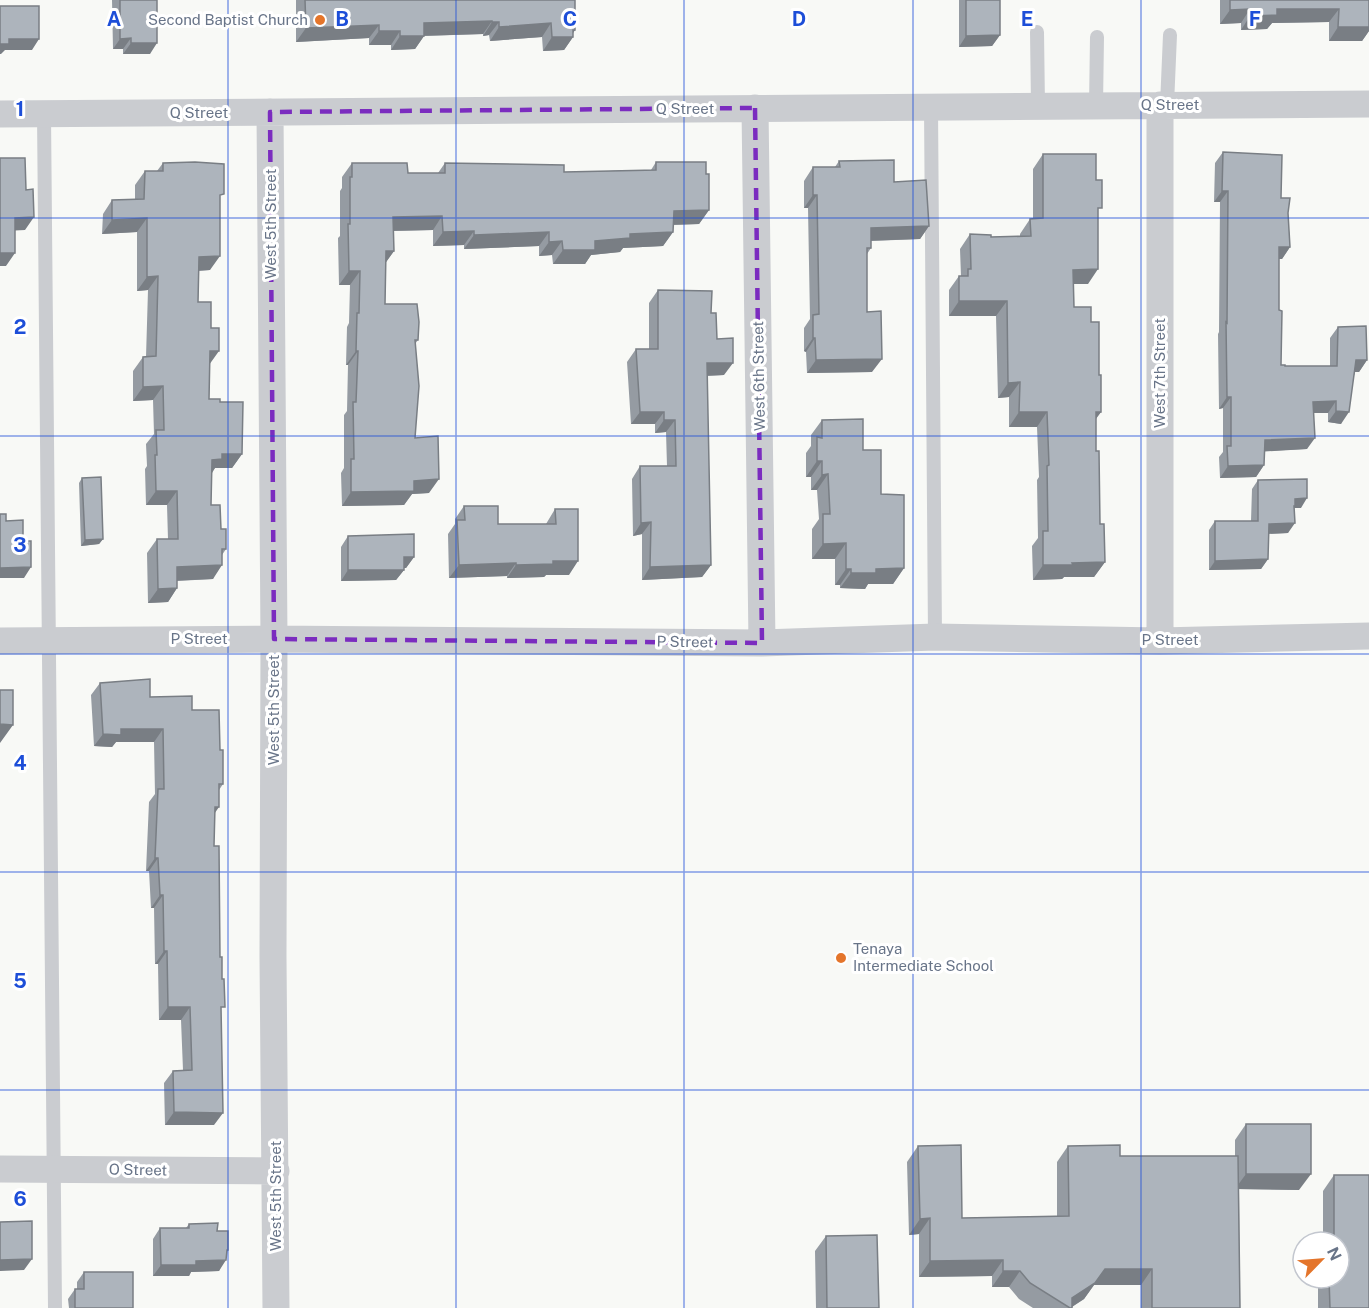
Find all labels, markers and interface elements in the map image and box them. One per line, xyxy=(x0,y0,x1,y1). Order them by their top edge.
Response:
text: A xyxy=(107,7,121,31)
text: B xyxy=(335,7,349,31)
text: C xyxy=(563,7,577,31)
text: D xyxy=(792,7,806,31)
text: E xyxy=(1021,7,1033,31)
text: F xyxy=(1249,7,1261,31)
place label: Second Baptist Church xyxy=(148,11,308,28)
marker: Second Baptist Church xyxy=(313,13,327,27)
street label: Q Street xyxy=(1141,96,1199,113)
text: 1 xyxy=(16,97,24,121)
street label: Q Street xyxy=(656,100,714,117)
street label: Q Street xyxy=(170,104,228,121)
street label: West 5th Street xyxy=(262,169,279,279)
text: 2 xyxy=(14,315,26,339)
street label: West 7th Street xyxy=(1151,318,1168,428)
street label: West 6th Street xyxy=(749,321,768,431)
text: 3 xyxy=(13,533,27,557)
street label: P Street xyxy=(170,630,228,647)
street label: P Street xyxy=(1141,631,1199,648)
street label: P Street xyxy=(656,633,714,650)
street label: West 5th Street xyxy=(265,655,282,765)
text: 4 xyxy=(13,751,27,775)
place label: Tenaya Intermediate School xyxy=(853,940,994,974)
marker: Tenaya Intermediate School xyxy=(834,951,848,965)
text: 5 xyxy=(13,969,27,993)
street label: West 5th Street xyxy=(267,1141,284,1251)
street label: O Street xyxy=(109,1160,168,1179)
text: 6 xyxy=(13,1187,27,1211)
north arrow xyxy=(1291,1230,1351,1290)
text: N xyxy=(1323,1244,1345,1264)

